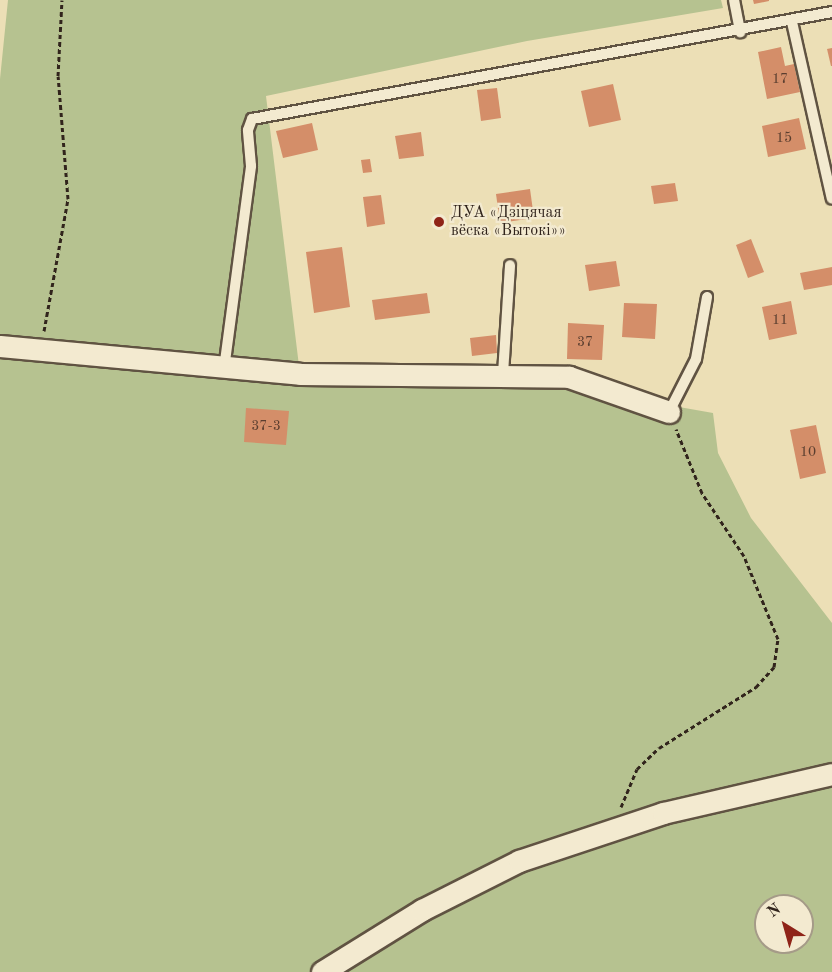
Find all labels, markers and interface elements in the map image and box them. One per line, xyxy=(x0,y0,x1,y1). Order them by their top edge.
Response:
house number: 17 xyxy=(772,71,788,87)
house number: 15 xyxy=(776,130,792,146)
place label: ДУА «Дзіцячая вёска «Вытокі»» xyxy=(451,203,566,241)
marker: ДУА «Дзіцячая вёска «Вытокі»» xyxy=(432,215,446,229)
house number: 11 xyxy=(772,312,788,328)
house number: 37 xyxy=(577,334,593,350)
house number: 37-3 xyxy=(251,418,281,434)
house number: 10 xyxy=(800,444,816,460)
north arrow xyxy=(754,894,814,954)
text: N xyxy=(765,901,784,921)

